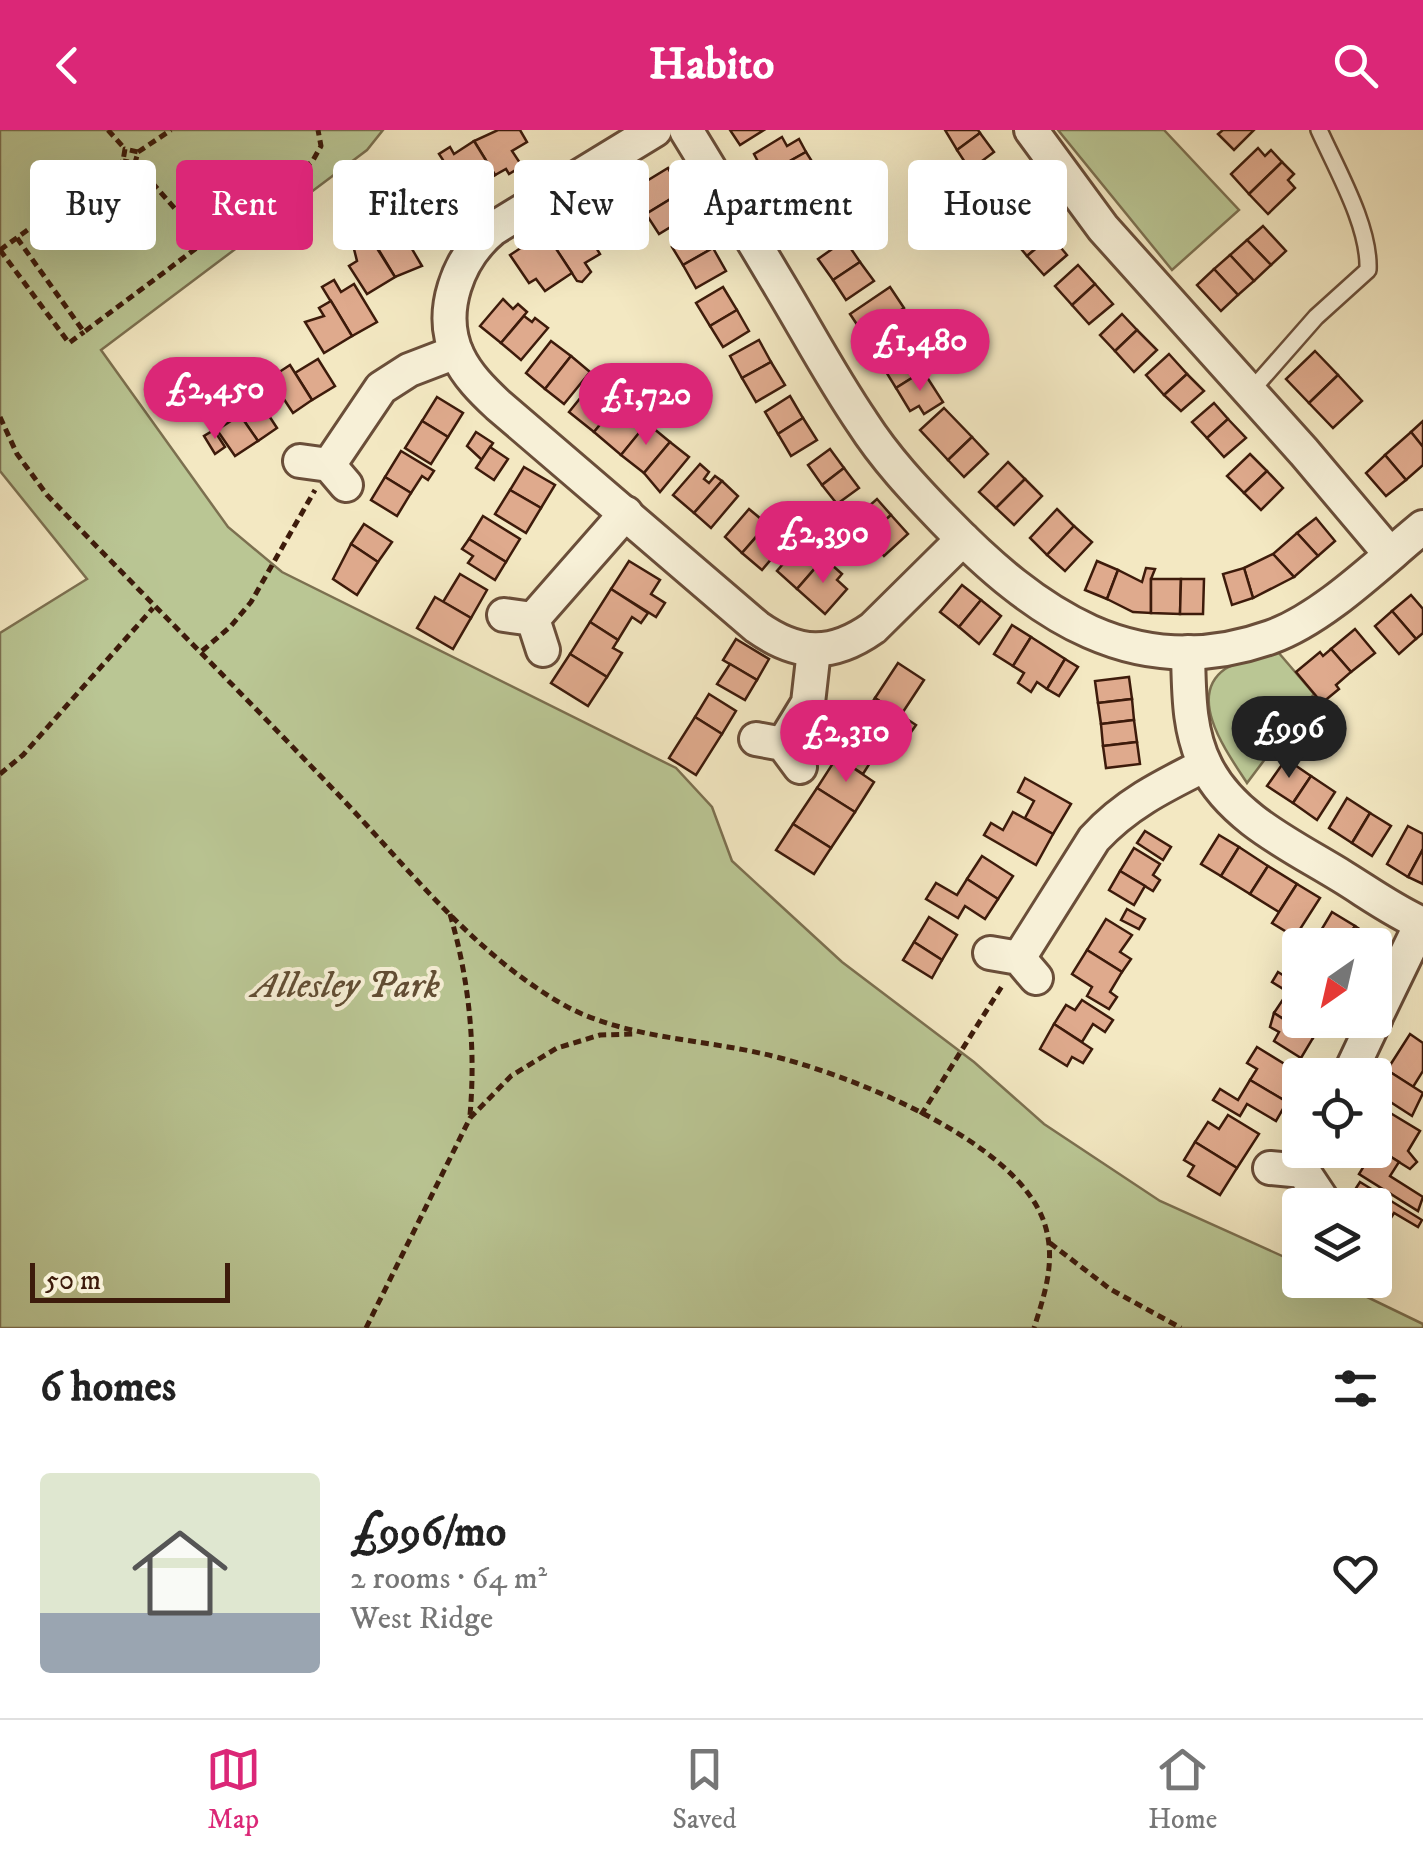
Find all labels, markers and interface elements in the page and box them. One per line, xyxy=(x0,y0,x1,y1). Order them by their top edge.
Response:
text: Habito xyxy=(649,37,774,93)
icon: back xyxy=(40,38,95,93)
icon: search xyxy=(1328,38,1383,93)
chip: Buy xyxy=(30,160,156,250)
chip: Rent xyxy=(176,160,313,250)
chip: Filters xyxy=(333,160,494,250)
chip: New xyxy=(514,160,649,250)
chip: Apartment xyxy=(669,160,888,250)
chip: House xyxy=(908,160,1067,250)
pin: £1,480 xyxy=(839,309,1001,394)
text: £1,480 xyxy=(873,321,967,361)
pin: £2,450 xyxy=(134,357,296,442)
pin: £1,720 xyxy=(565,363,727,448)
text: £2,450 xyxy=(166,369,264,409)
text: £1,720 xyxy=(601,375,691,415)
pin: £2,390 xyxy=(742,501,904,586)
text: £2,390 xyxy=(777,513,869,553)
pin: £996 xyxy=(1230,696,1348,781)
pin: £2,310 xyxy=(765,700,927,785)
text: £996 xyxy=(1254,708,1324,748)
text: £2,310 xyxy=(802,712,890,752)
north arrow xyxy=(1282,928,1392,1038)
map controls xyxy=(1282,928,1392,1298)
park label: Allesley Park xyxy=(248,962,440,1010)
button: locate xyxy=(1282,1058,1392,1168)
button: layers xyxy=(1282,1188,1392,1298)
scale bar xyxy=(30,1258,230,1302)
text: 50 m xyxy=(45,1263,101,1298)
icon: filters xyxy=(1328,1361,1383,1416)
text: 6 homes xyxy=(40,1362,176,1414)
text: £996/mo xyxy=(350,1507,506,1559)
icon: home xyxy=(120,1513,240,1633)
icon: heart xyxy=(1328,1546,1383,1601)
text: 2 rooms · 64 m² xyxy=(350,1559,547,1599)
text: West Ridge xyxy=(350,1599,493,1639)
tab: Map xyxy=(206,1742,261,1837)
tab: Saved xyxy=(672,1742,737,1837)
tab: Home xyxy=(1148,1742,1217,1837)

